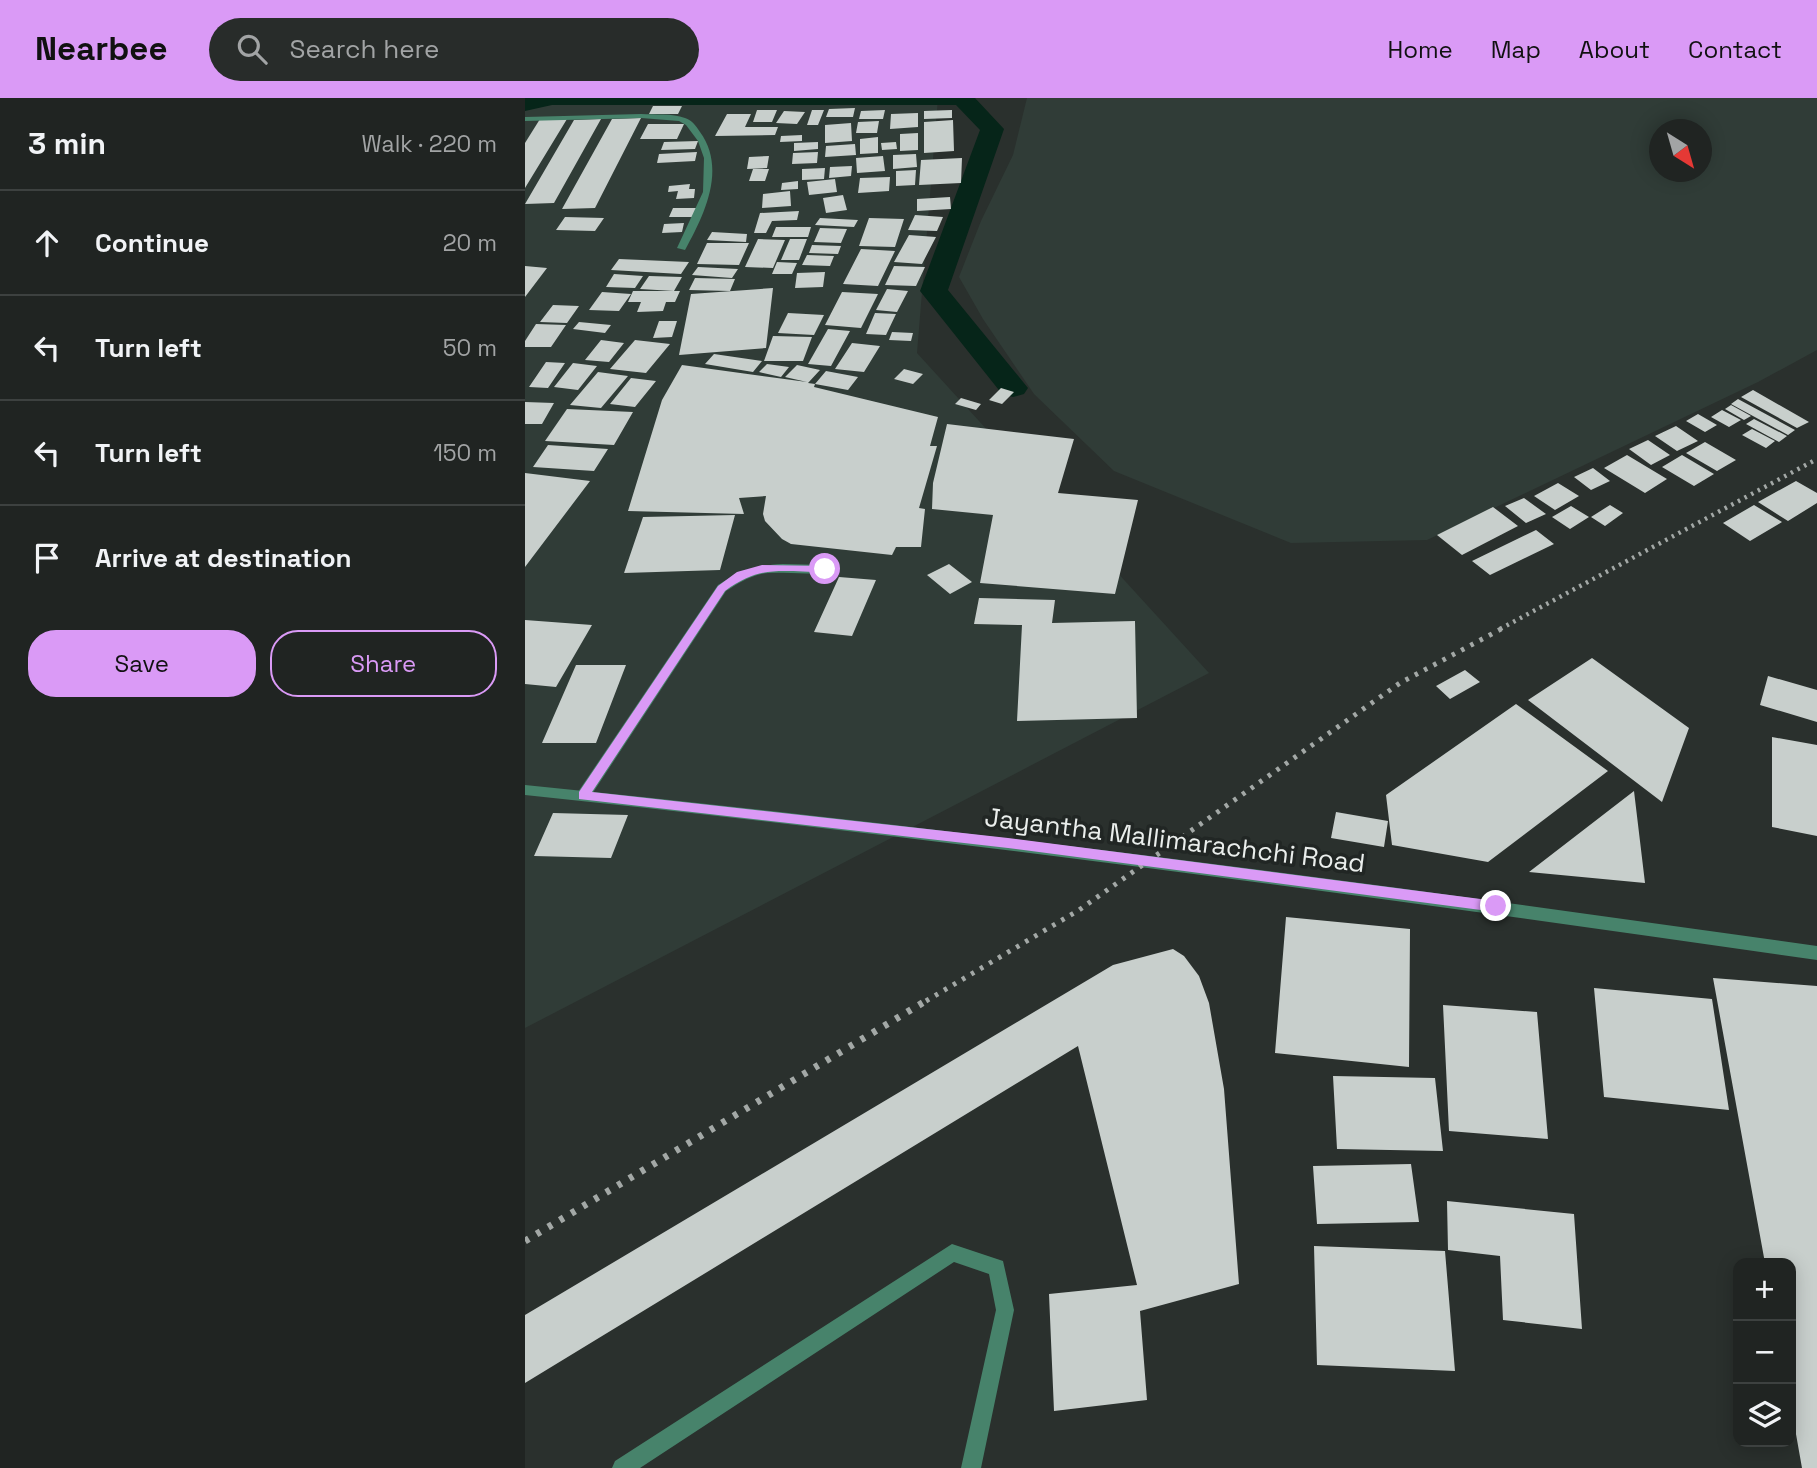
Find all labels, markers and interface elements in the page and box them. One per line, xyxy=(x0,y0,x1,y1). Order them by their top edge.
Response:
search box xyxy=(209,18,699,81)
text: Nearbee xyxy=(35,28,167,70)
icon: search xyxy=(233,30,271,68)
text: Search here xyxy=(289,32,439,66)
text: Home xyxy=(1387,34,1453,65)
text: Map xyxy=(1491,34,1541,65)
text: About xyxy=(1579,34,1650,65)
text: Contact xyxy=(1688,34,1782,65)
north arrow xyxy=(1649,119,1712,182)
text: 3 min xyxy=(28,124,106,163)
text: Walk · 220 m xyxy=(362,129,497,159)
icon: ahead xyxy=(28,224,66,262)
text: Continue xyxy=(95,226,209,260)
text: 20 m xyxy=(443,228,497,258)
icon: left xyxy=(28,329,66,367)
text: Turn left xyxy=(95,331,202,365)
text: 50 m xyxy=(443,333,497,363)
icon: left xyxy=(28,434,66,472)
text: Turn left xyxy=(95,436,202,470)
text: 150 m xyxy=(433,438,497,468)
icon: arrive xyxy=(28,539,66,577)
text: Arrive at destination xyxy=(95,541,352,575)
route start xyxy=(809,553,840,584)
button: Save xyxy=(28,630,256,697)
button: Share xyxy=(270,630,497,697)
street label: Jayantha Mallimarachchi Road xyxy=(983,800,1367,880)
route end xyxy=(1480,890,1511,921)
map controls xyxy=(1733,1258,1796,1447)
button: + xyxy=(1733,1258,1796,1321)
button: − xyxy=(1733,1321,1796,1384)
button: layers xyxy=(1733,1384,1796,1447)

